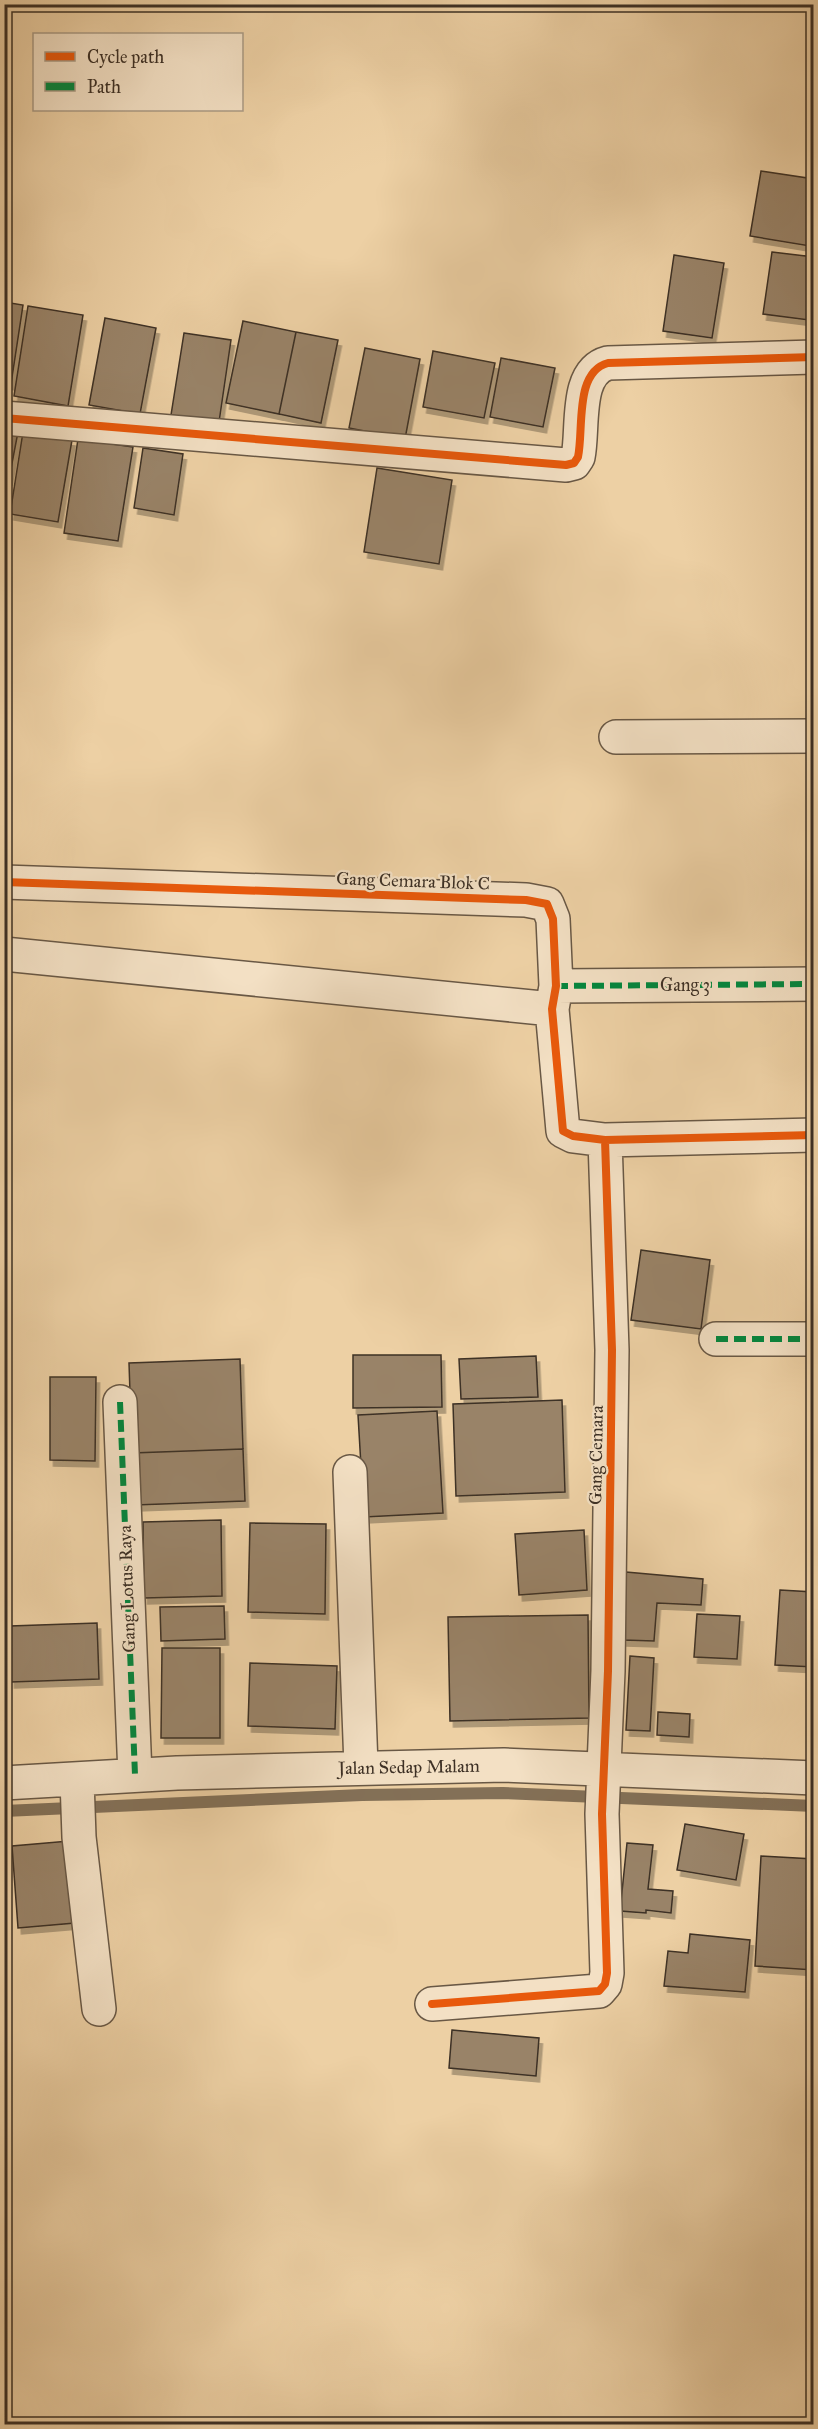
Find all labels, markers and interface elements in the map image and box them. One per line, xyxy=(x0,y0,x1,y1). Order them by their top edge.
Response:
legend xyxy=(33,33,243,111)
text: Cycle path xyxy=(87,46,164,68)
text: Path xyxy=(87,76,121,98)
street label: Gang Cemara Blok C xyxy=(336,867,490,896)
street label: Gang 3 xyxy=(660,974,710,997)
street label: Gang Cemara xyxy=(584,1405,609,1505)
street label: Gang Lotus Raya xyxy=(114,1524,141,1653)
street label: Jalan Sedap Malam xyxy=(336,1755,480,1780)

